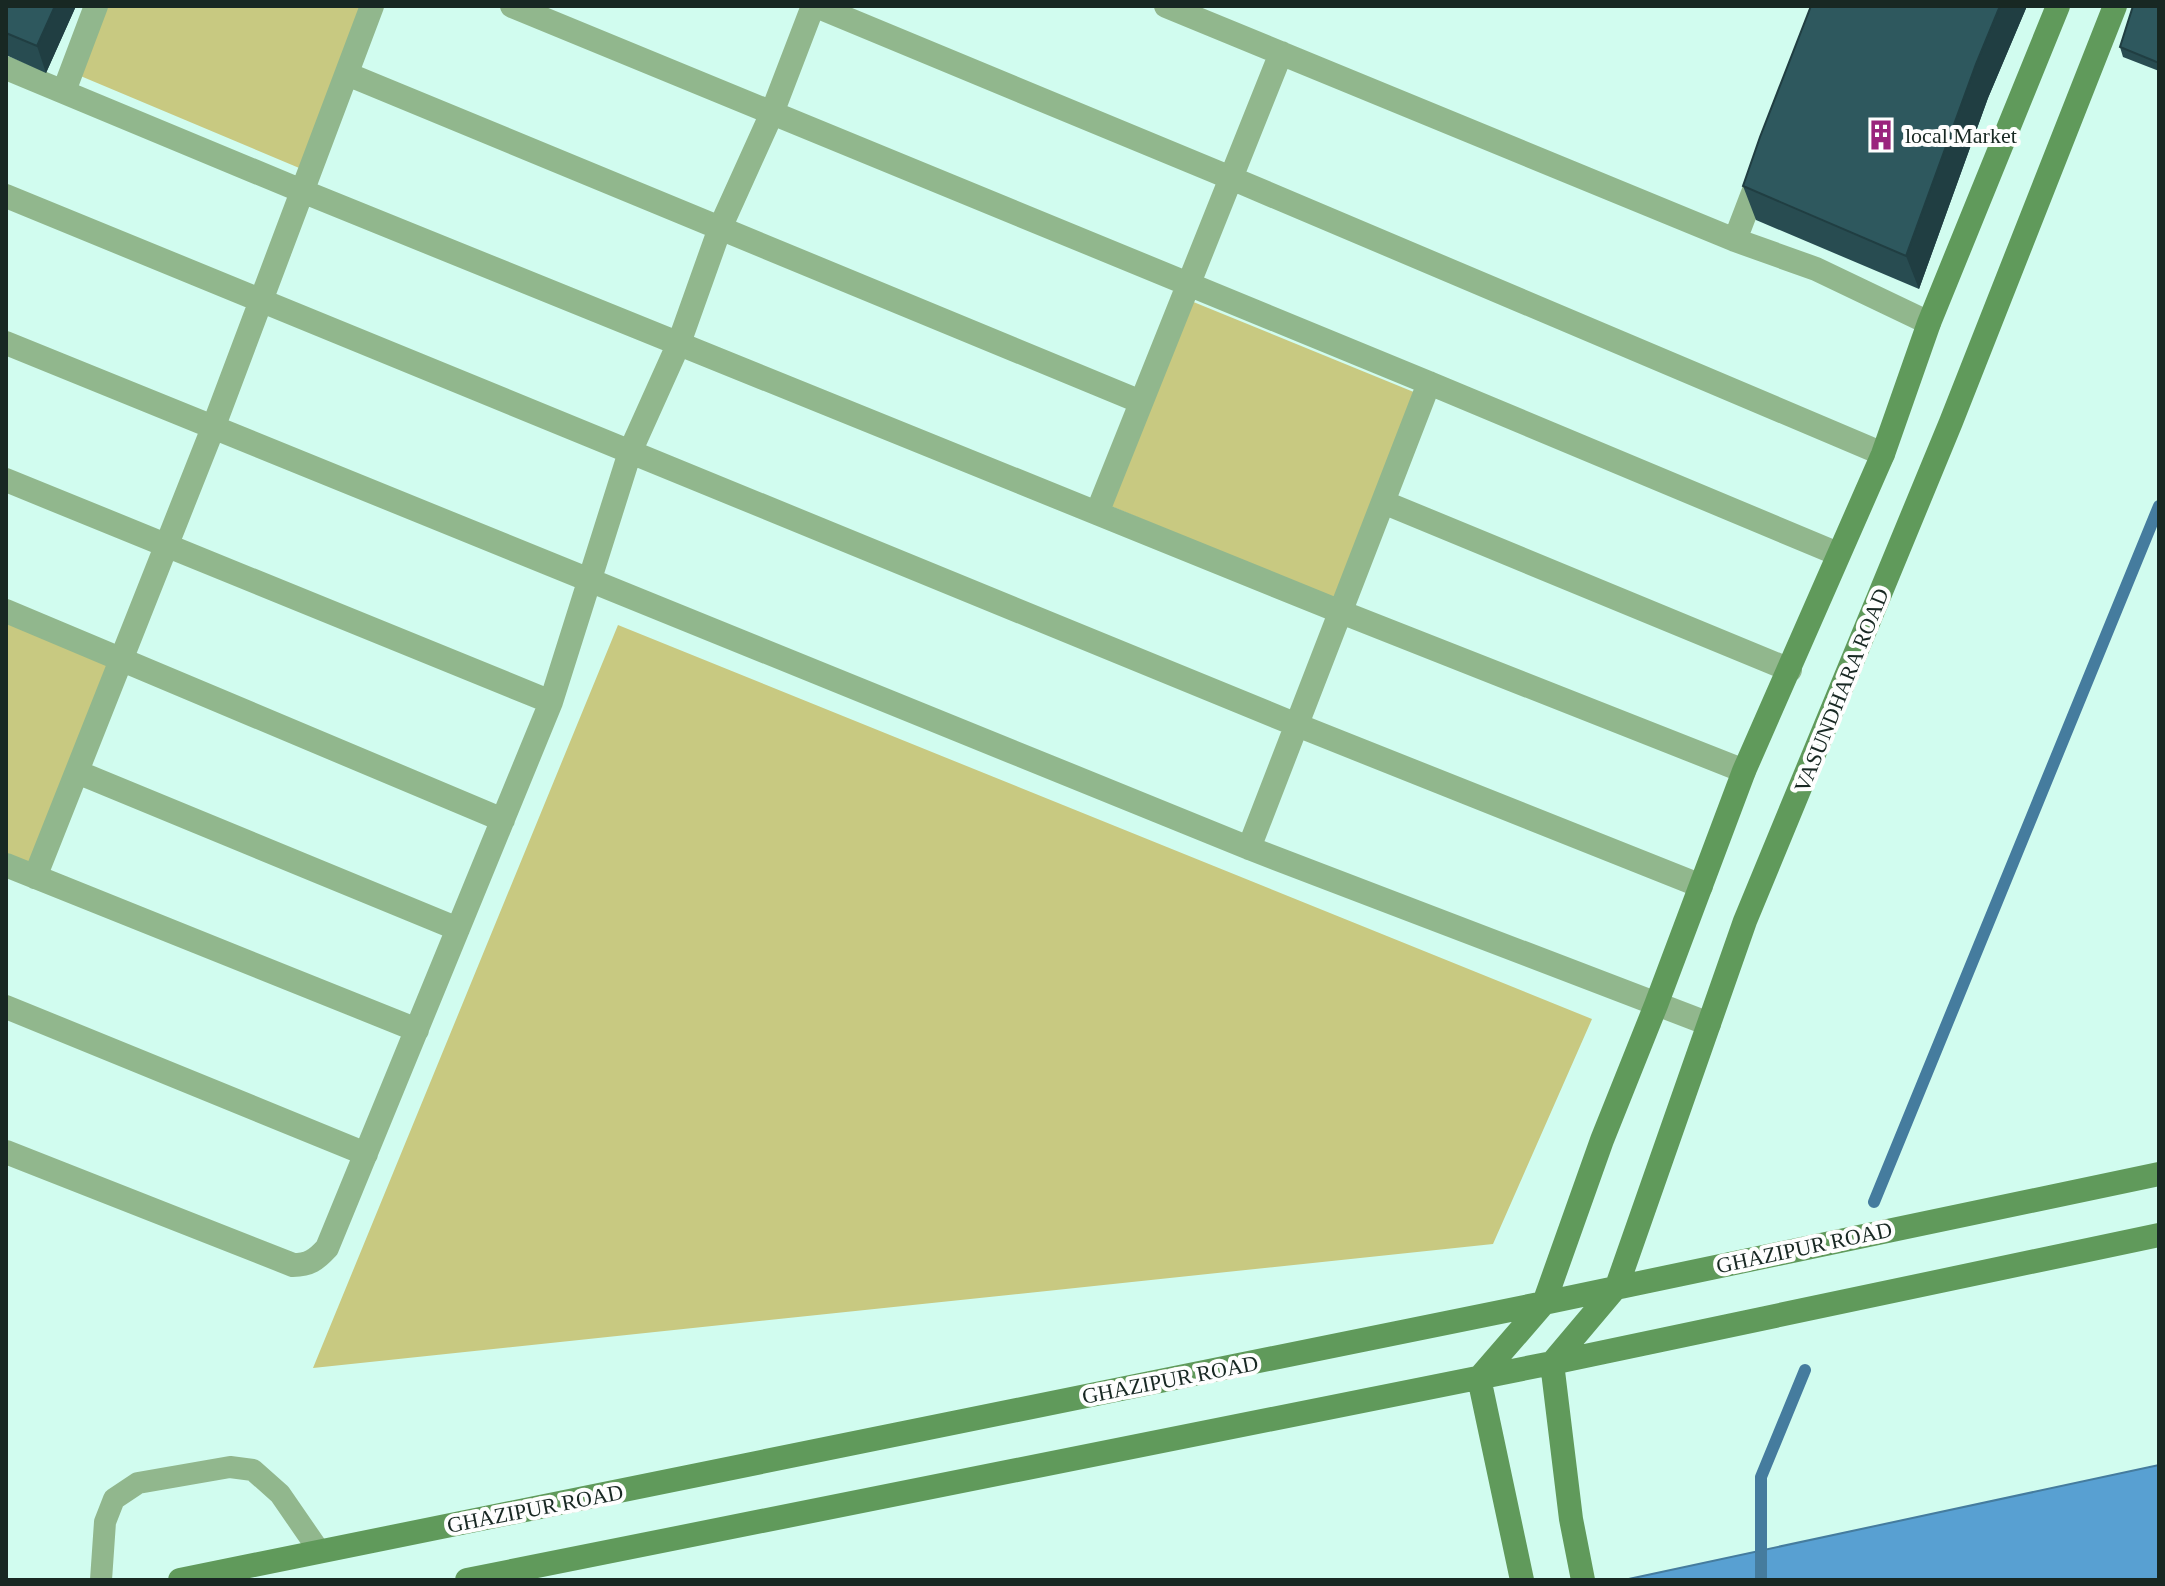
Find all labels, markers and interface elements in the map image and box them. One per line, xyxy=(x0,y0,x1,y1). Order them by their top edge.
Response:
building icon: local Market xyxy=(1864,118,1898,152)
place label: local Market xyxy=(1905,123,2017,148)
street label: VASUNDHARA ROAD xyxy=(1789,585,1894,796)
street label: GHAZIPUR ROAD xyxy=(1714,1217,1894,1278)
street label: GHAZIPUR ROAD xyxy=(1080,1350,1260,1409)
street label: GHAZIPUR ROAD xyxy=(445,1479,625,1538)

